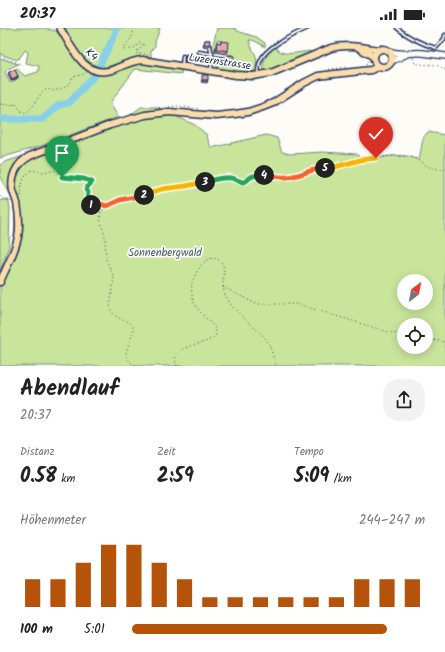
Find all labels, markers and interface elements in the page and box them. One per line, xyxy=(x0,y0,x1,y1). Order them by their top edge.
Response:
text: 20:37 xyxy=(20,2,55,26)
street label: K4 xyxy=(81,44,102,66)
street label: Luzernstrasse xyxy=(188,49,252,75)
pin xyxy=(359,117,393,158)
icon: check xyxy=(365,123,387,145)
pin xyxy=(45,136,79,177)
icon: arrive xyxy=(51,142,73,164)
pin: 5 xyxy=(315,158,335,178)
text: 5 xyxy=(322,159,328,177)
pin: 4 xyxy=(254,165,274,185)
text: 4 xyxy=(261,166,267,184)
pin: 3 xyxy=(195,172,215,192)
text: 3 xyxy=(202,173,208,191)
pin: 2 xyxy=(134,185,154,205)
text: 2 xyxy=(141,186,147,204)
pin: 1 xyxy=(81,195,101,215)
text: 1 xyxy=(89,196,93,214)
park label: Sonnenbergwald xyxy=(128,244,202,262)
north arrow xyxy=(397,274,433,310)
map controls xyxy=(397,274,433,354)
button: locate xyxy=(397,318,433,354)
text: Abendlauf xyxy=(20,372,118,407)
button: share xyxy=(383,379,425,421)
text: 20:37 xyxy=(20,405,51,426)
text: Distanz xyxy=(20,443,55,461)
text: Zeit xyxy=(157,443,176,461)
text: Tempo xyxy=(294,443,324,461)
text: 0.58 xyxy=(20,461,57,493)
text: 2:59 xyxy=(157,461,194,493)
text: 5:09 xyxy=(294,461,329,493)
text: km xyxy=(57,470,75,488)
text: /km xyxy=(329,470,352,488)
text: Höhenmeter xyxy=(20,510,86,531)
text: 244–247 m xyxy=(359,510,425,531)
text: 100 m xyxy=(20,619,53,640)
text: 5:01 xyxy=(84,619,105,640)

